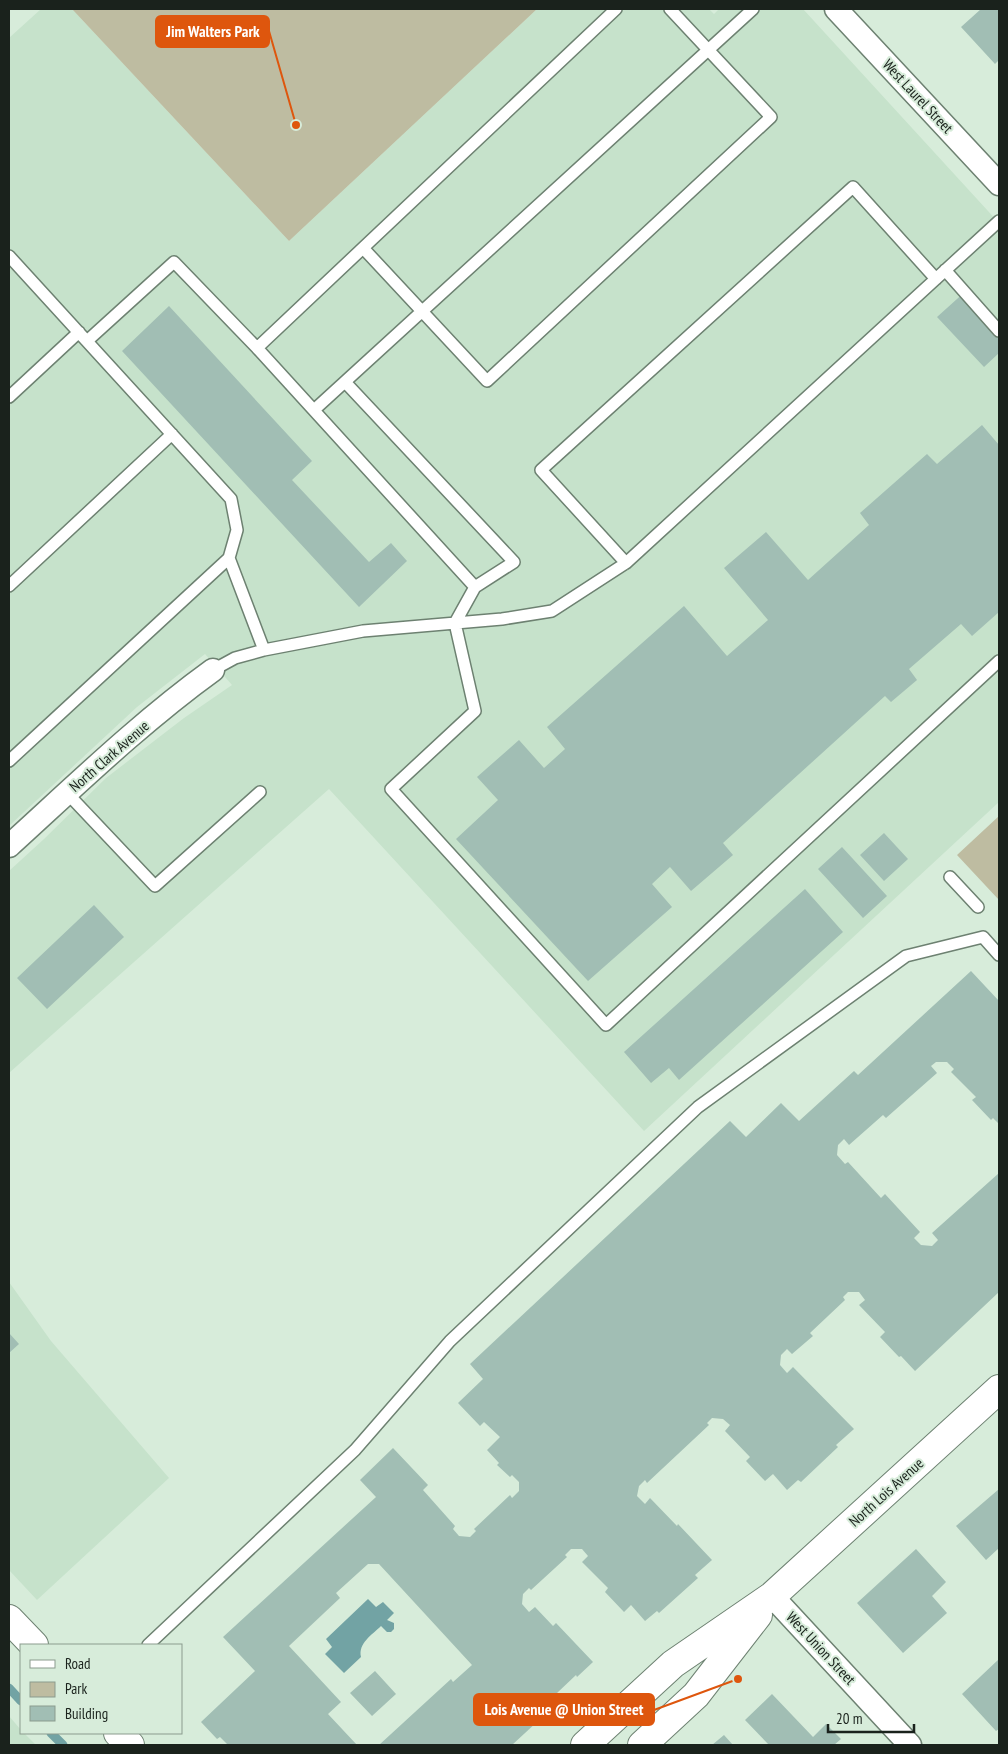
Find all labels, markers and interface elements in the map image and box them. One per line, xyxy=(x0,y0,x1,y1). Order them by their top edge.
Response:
callout: Jim Walters Park xyxy=(156,16,269,47)
text: Jim Walters Park xyxy=(165,21,260,41)
street label: West Laurel Street xyxy=(879,55,957,137)
street label: North Clark Avenue xyxy=(65,716,153,796)
street label: North Lois Avenue xyxy=(845,1453,927,1531)
street label: West Union Street xyxy=(782,1607,860,1689)
legend xyxy=(20,1644,182,1734)
text: Road xyxy=(65,1654,91,1673)
text: Park xyxy=(65,1679,87,1698)
callout: Lois Avenue @ Union Street xyxy=(474,1694,654,1725)
text: Lois Avenue @ Union Street xyxy=(485,1699,644,1719)
scale bar xyxy=(828,1702,914,1734)
text: Building xyxy=(65,1704,108,1723)
text: 20 m xyxy=(836,1709,862,1728)

